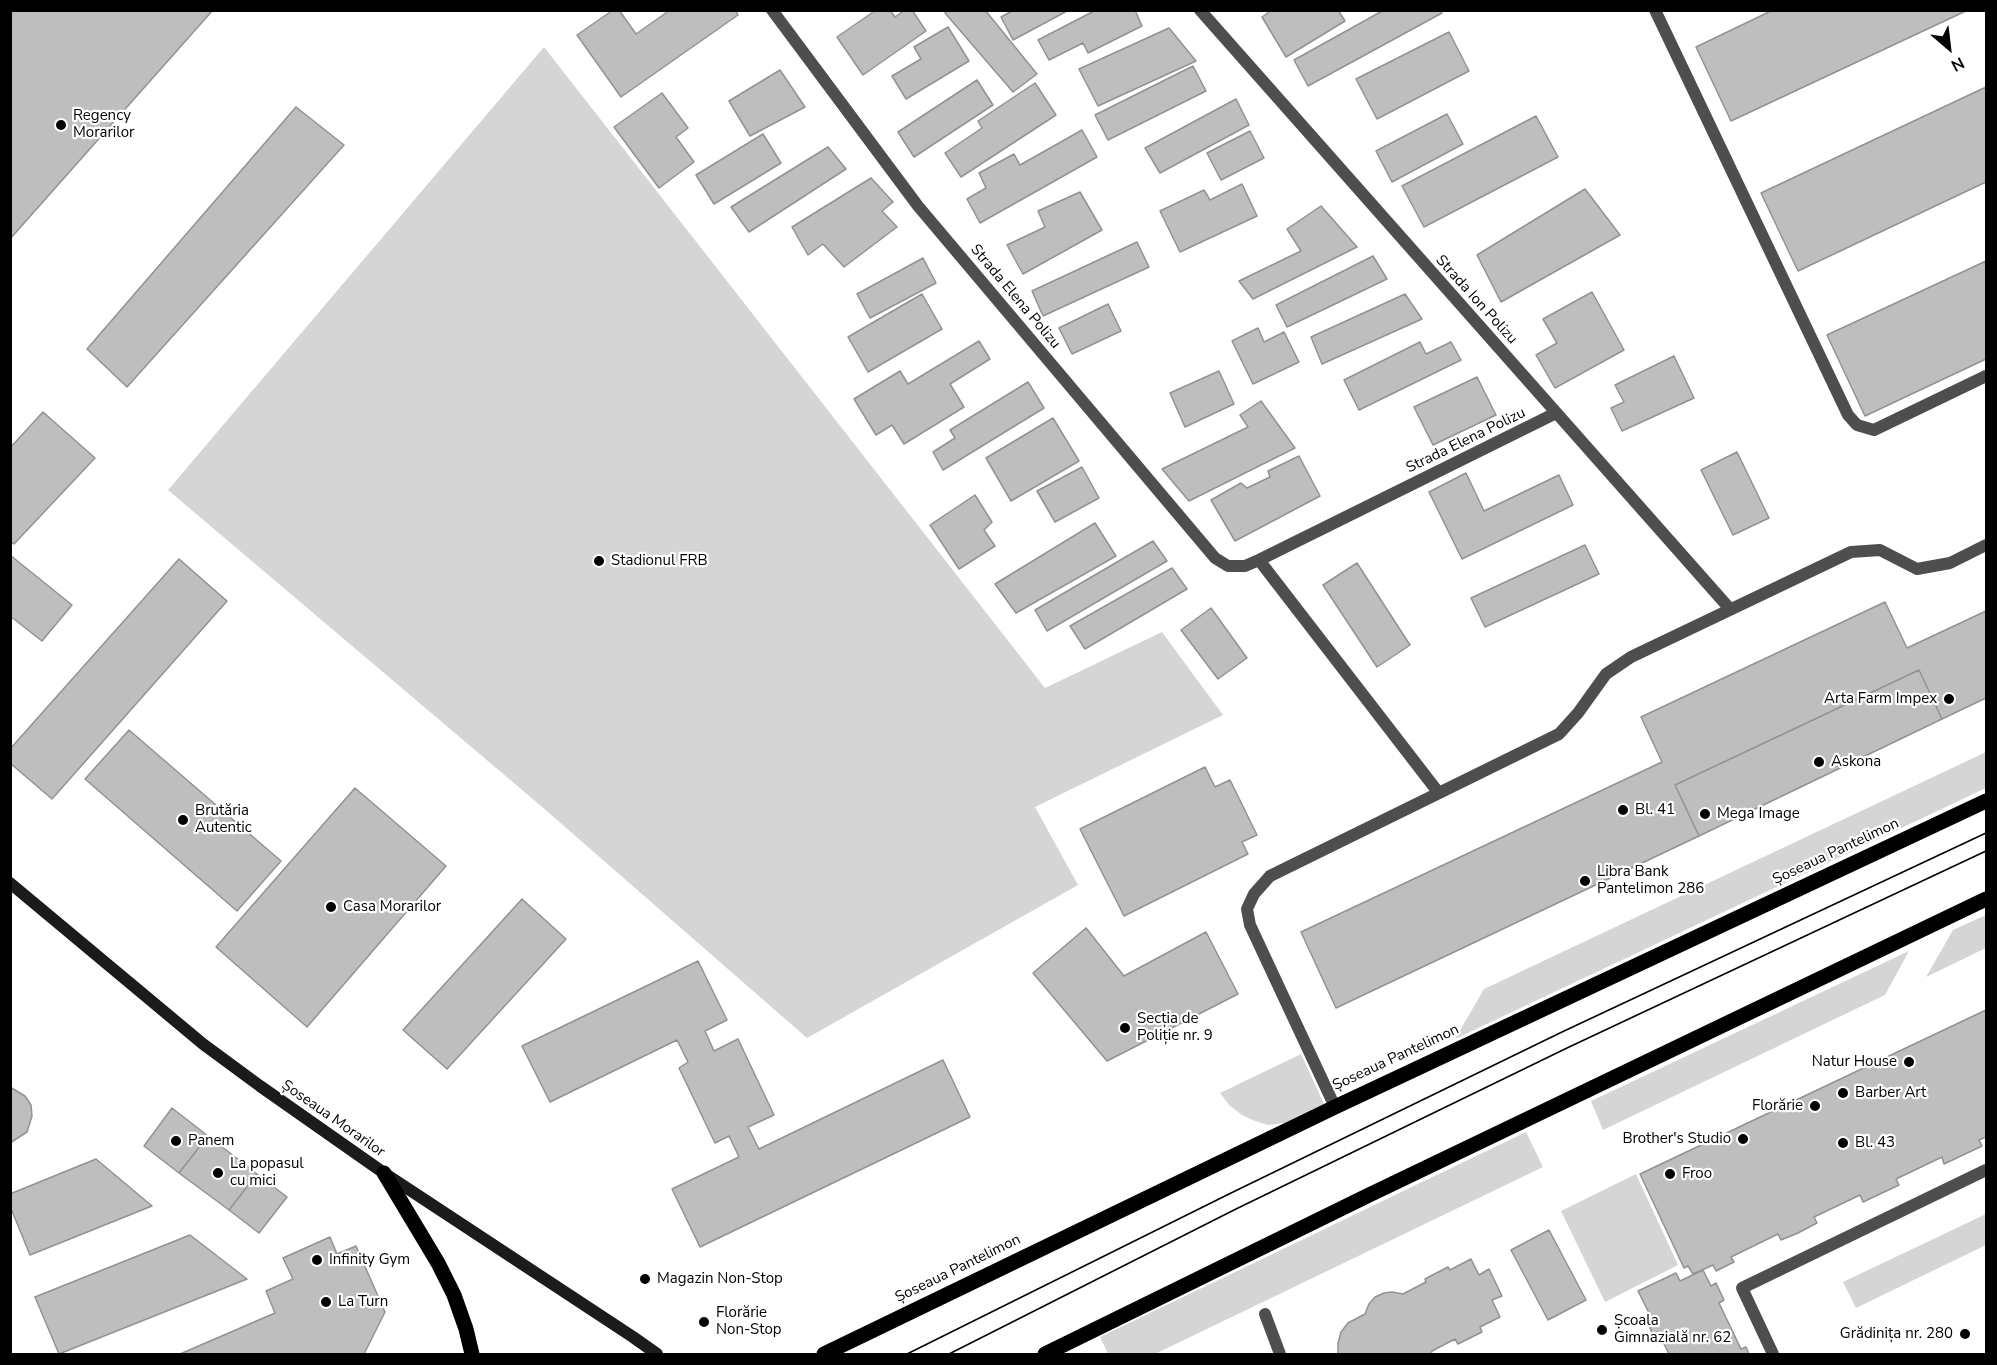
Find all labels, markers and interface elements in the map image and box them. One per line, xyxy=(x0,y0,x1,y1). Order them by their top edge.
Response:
north arrow xyxy=(1919,18,1979,78)
text: N xyxy=(1947,51,1968,76)
place label: Regency Morarilor xyxy=(73,107,134,142)
marker: Regency Morarilor xyxy=(54,118,68,132)
street label: Strada Elena Polizu xyxy=(966,241,1064,353)
street label: Strada Ion Polizu xyxy=(1431,252,1521,348)
street label: Strada Elena Polizu xyxy=(1403,404,1529,478)
place label: Stadionul FRB xyxy=(611,552,708,570)
marker: Stadionul FRB xyxy=(592,554,606,568)
place label: Arta Farm Impex xyxy=(1824,690,1937,708)
marker: Arta Farm Impex xyxy=(1942,692,1956,706)
place label: Askona xyxy=(1831,753,1881,771)
marker: Askona xyxy=(1812,755,1826,769)
place label: Bl. 41 xyxy=(1635,801,1675,819)
place label: Brutăria Autentic xyxy=(195,802,252,837)
marker: Bl. 41 xyxy=(1616,803,1630,817)
place label: Mega Image xyxy=(1717,805,1800,823)
marker: Mega Image xyxy=(1698,807,1712,821)
marker: Brutăria Autentic xyxy=(176,813,190,827)
street label: Șoseaua Pantelimon xyxy=(1770,815,1902,889)
place label: Libra Bank Pantelimon 286 xyxy=(1597,863,1704,898)
marker: Libra Bank Pantelimon 286 xyxy=(1578,874,1592,888)
place label: Casa Morarilor xyxy=(343,898,441,916)
marker: Casa Morarilor xyxy=(324,900,338,914)
place label: Secția de Poliție nr. 9 xyxy=(1137,1010,1213,1045)
marker: Secția de Poliție nr. 9 xyxy=(1118,1021,1132,1035)
street label: Șoseaua Pantelimon xyxy=(1330,1021,1462,1095)
place label: Natur House xyxy=(1812,1053,1897,1071)
marker: Natur House xyxy=(1902,1055,1916,1069)
street label: Șoseaua Morarilor xyxy=(278,1077,388,1161)
place label: Barber Art xyxy=(1855,1084,1926,1102)
marker: Barber Art xyxy=(1836,1086,1850,1100)
place label: Florărie xyxy=(1752,1097,1803,1115)
marker: Florărie xyxy=(1808,1099,1822,1113)
place label: Brother's Studio xyxy=(1622,1130,1731,1148)
place label: Panem xyxy=(188,1132,234,1150)
marker: Brother's Studio xyxy=(1736,1132,1750,1146)
marker: Panem xyxy=(169,1134,183,1148)
place label: Bl. 43 xyxy=(1855,1134,1895,1152)
marker: Bl. 43 xyxy=(1836,1136,1850,1150)
place label: La popasul cu mici xyxy=(230,1155,304,1190)
place label: Froo xyxy=(1682,1165,1712,1183)
marker: La popasul cu mici xyxy=(211,1166,225,1180)
marker: Froo xyxy=(1663,1167,1677,1181)
street label: Șoseaua Pantelimon xyxy=(892,1231,1024,1307)
place label: Infinity Gym xyxy=(329,1251,410,1269)
marker: Infinity Gym xyxy=(310,1253,324,1267)
place label: Magazin Non-Stop xyxy=(657,1270,783,1288)
marker: Magazin Non-Stop xyxy=(638,1272,652,1286)
place label: La Turn xyxy=(338,1293,388,1311)
marker: La Turn xyxy=(319,1295,333,1309)
place label: Florărie Non-Stop xyxy=(716,1304,781,1339)
place label: Școala Gimnazială nr. 62 xyxy=(1614,1312,1731,1347)
marker: Florărie Non-Stop xyxy=(697,1315,711,1329)
marker: Școala Gimnazială nr. 62 xyxy=(1595,1323,1609,1337)
place label: Grădinița nr. 280 xyxy=(1840,1325,1953,1343)
marker: Grădinița nr. 280 xyxy=(1958,1327,1972,1341)

